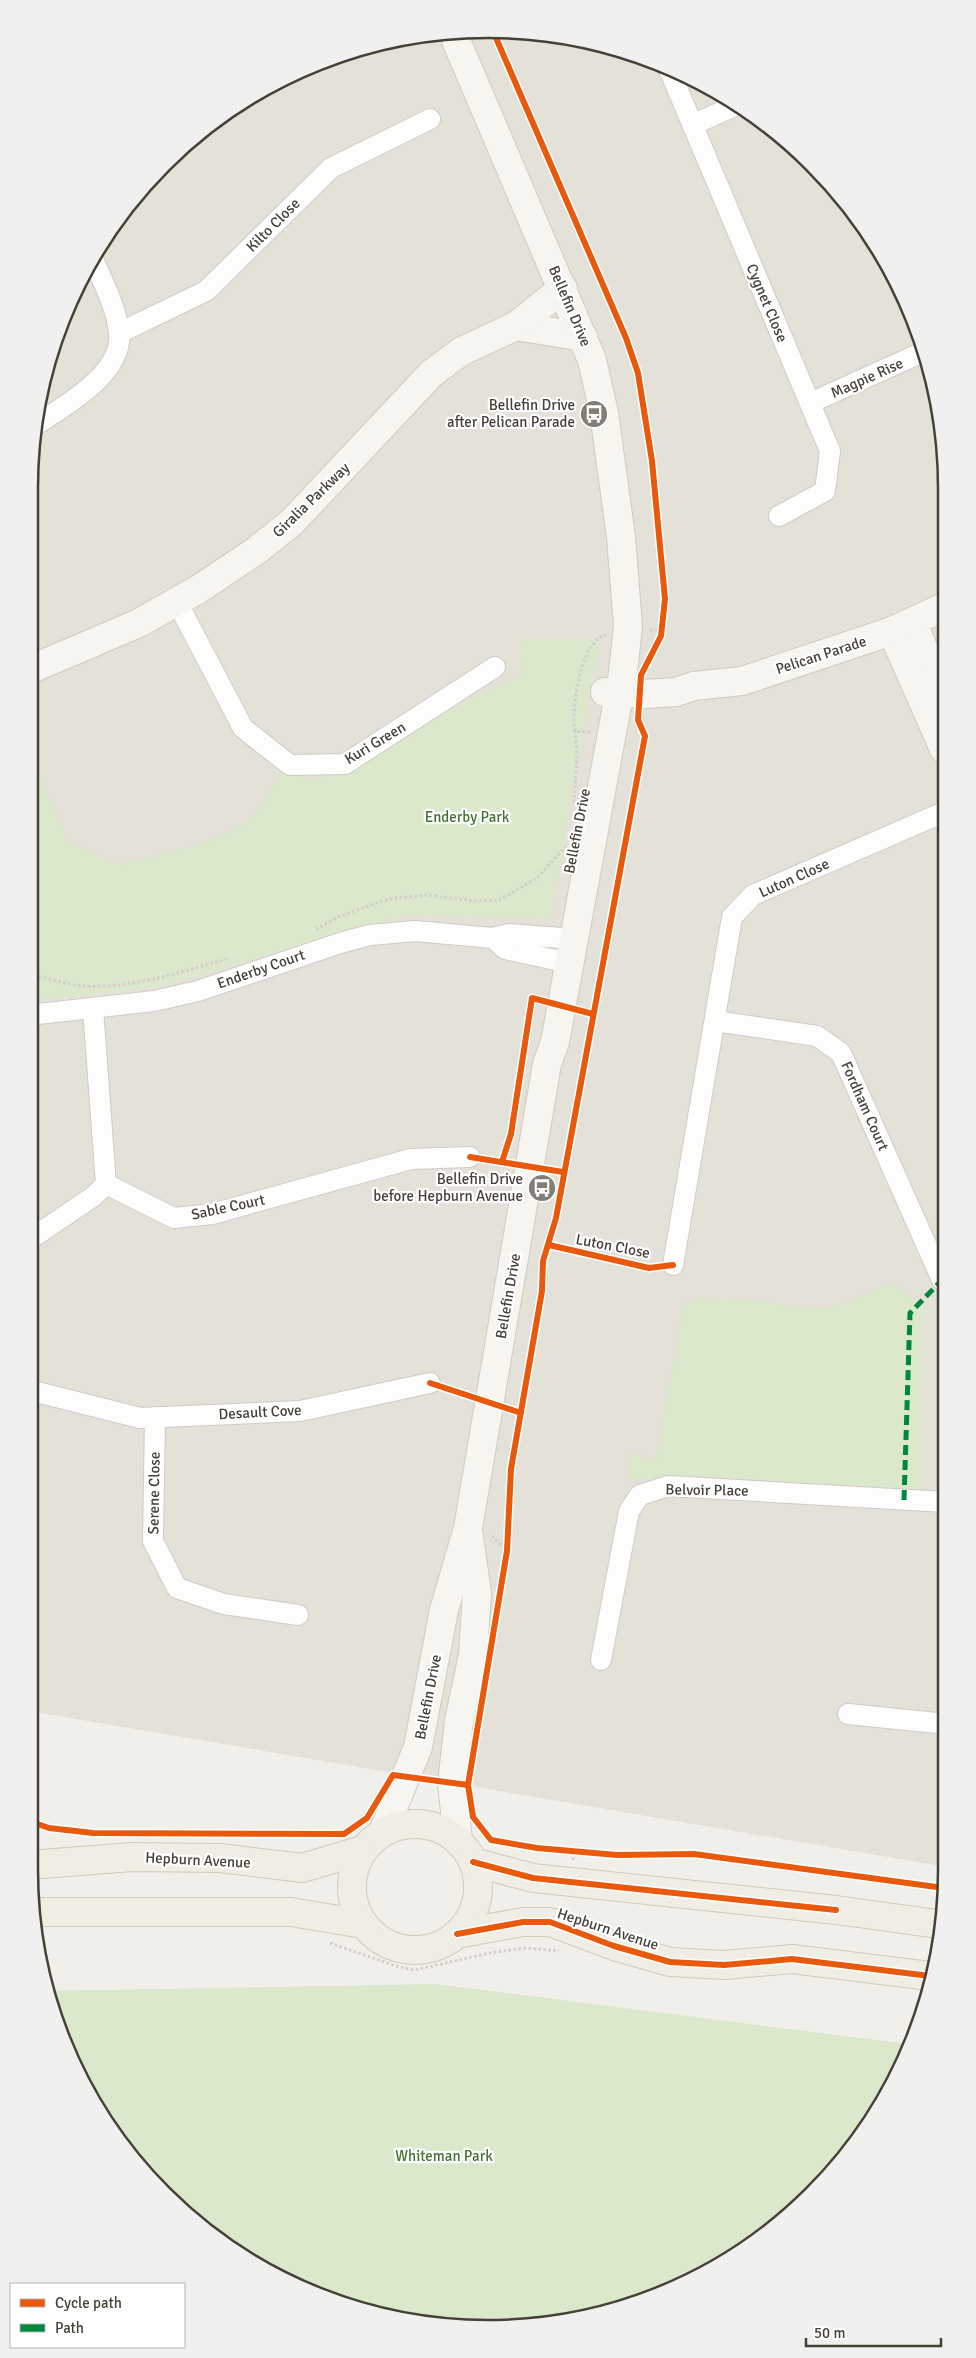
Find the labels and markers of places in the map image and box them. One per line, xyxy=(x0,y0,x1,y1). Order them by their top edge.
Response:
place label: Bellefin Drive after Pelican Parade xyxy=(447,396,575,431)
bus stop icon: Bellefin Drive after Pelican Parade xyxy=(579,399,609,429)
place label: Bellefin Drive before Hepburn Avenue xyxy=(373,1170,523,1205)
bus stop icon: Bellefin Drive before Hepburn Avenue xyxy=(527,1173,557,1203)

